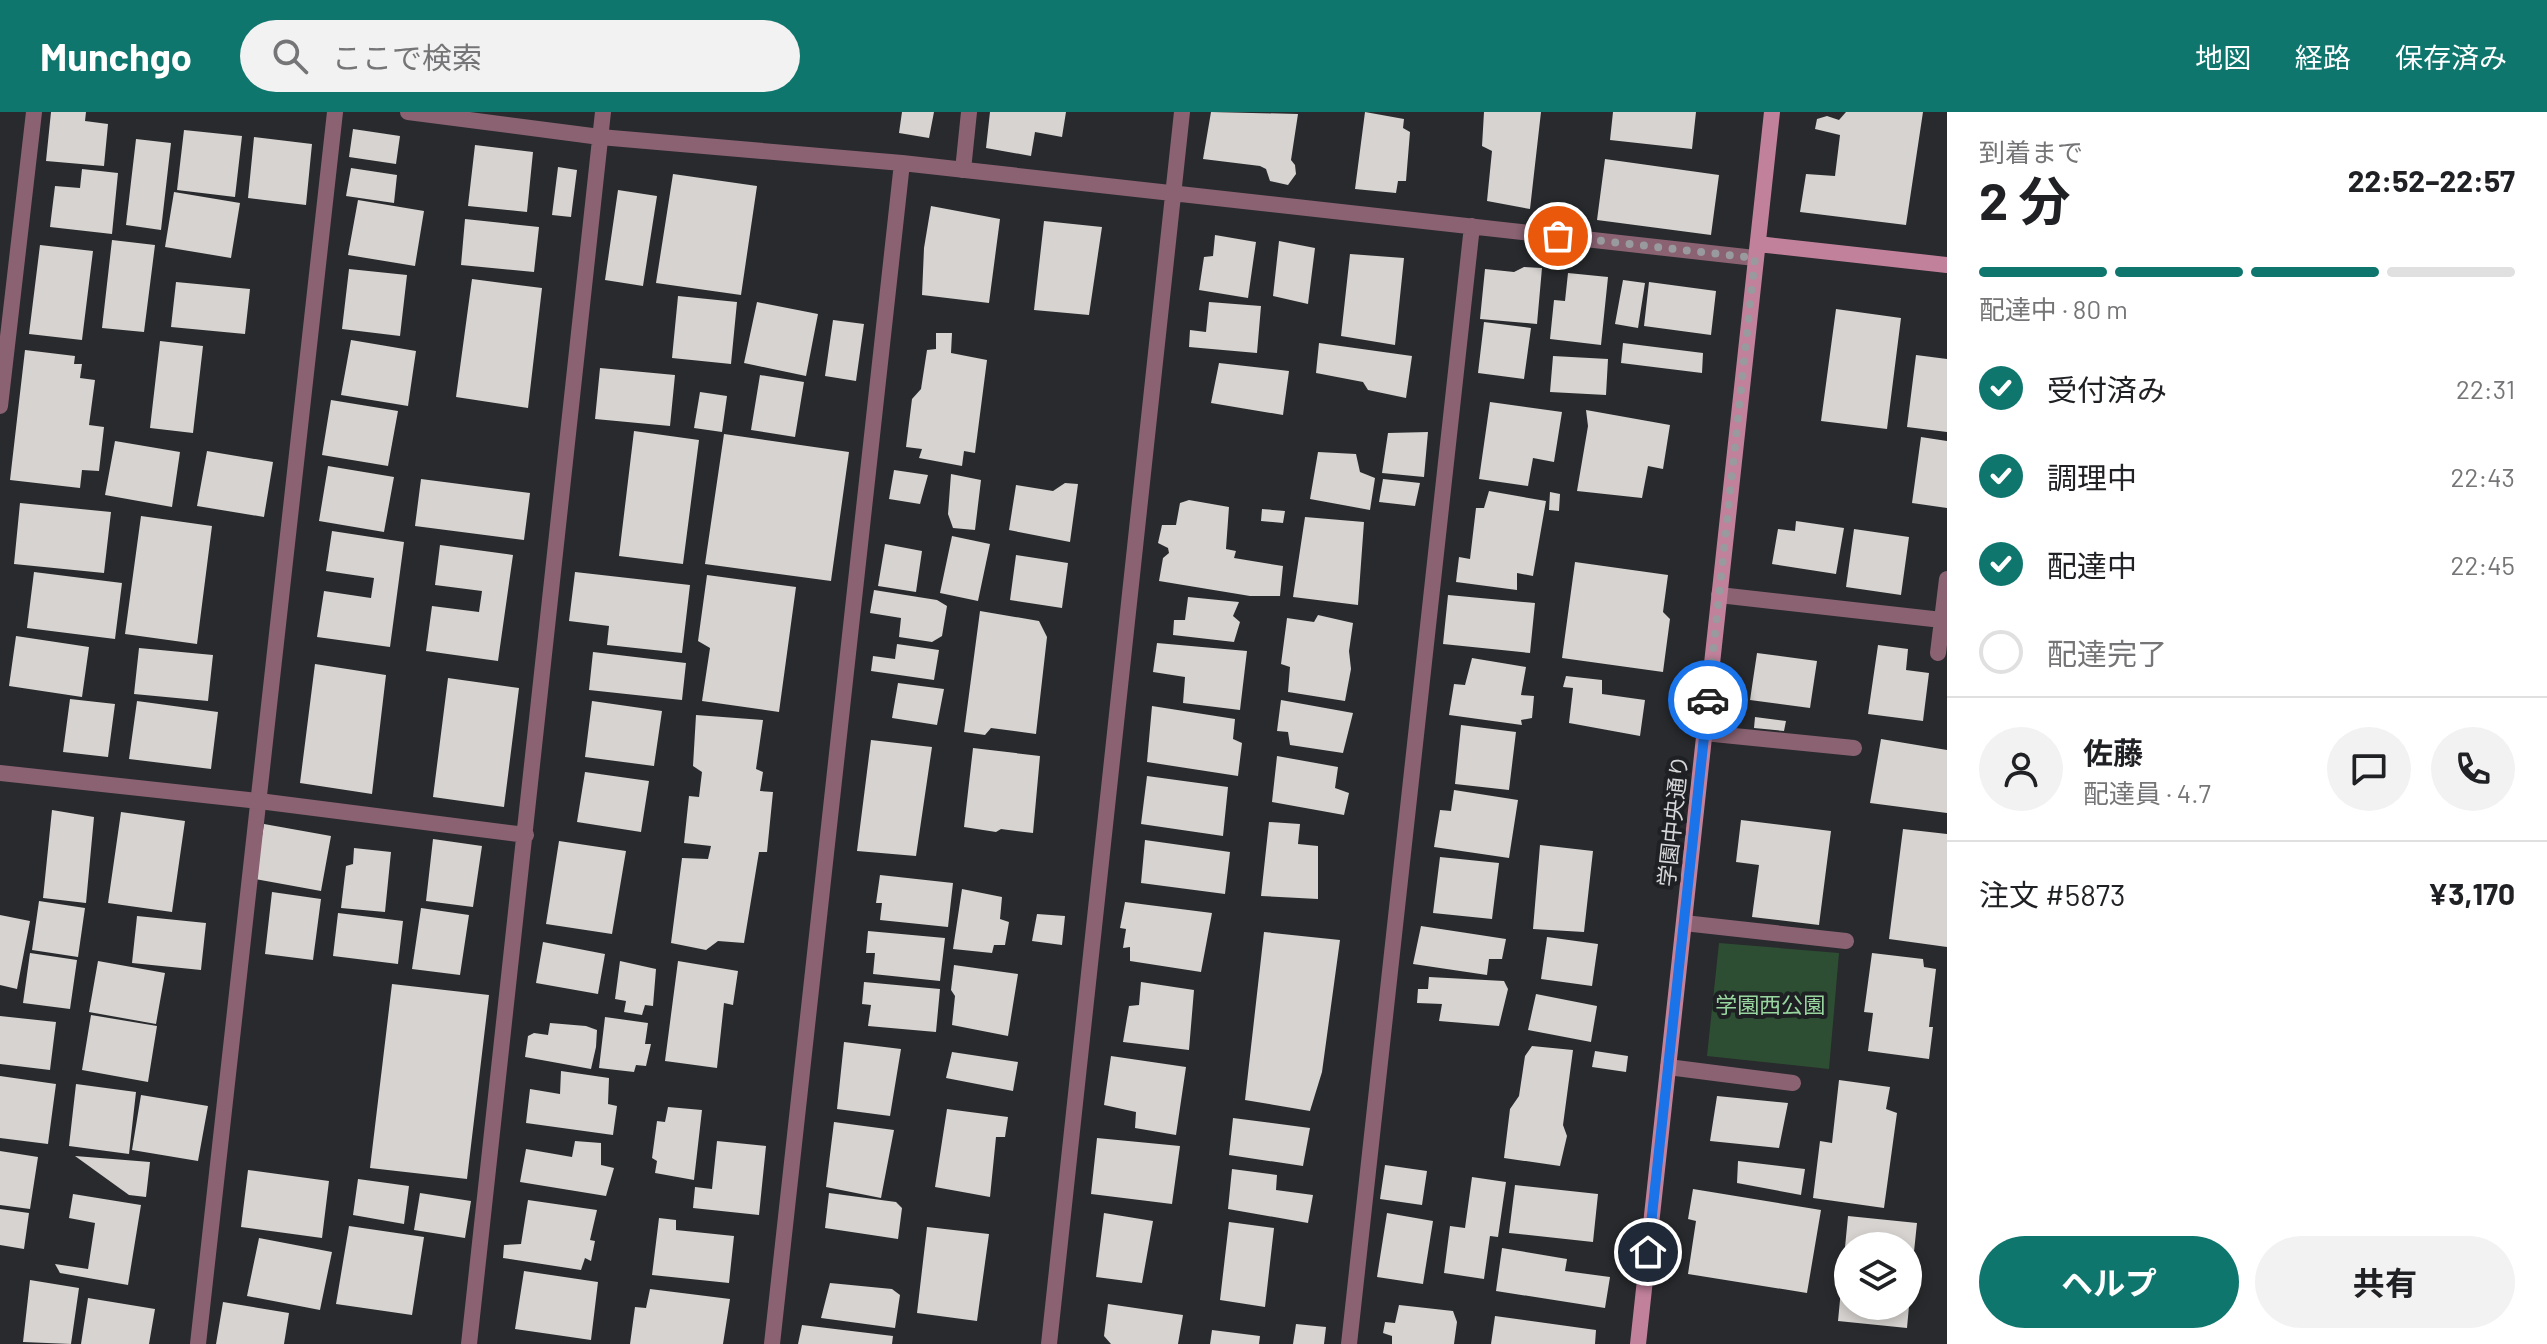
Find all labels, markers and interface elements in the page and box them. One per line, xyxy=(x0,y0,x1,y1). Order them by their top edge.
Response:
search box xyxy=(240,20,800,92)
text: Munchgo xyxy=(40,33,192,79)
icon: search xyxy=(268,34,312,78)
text: ここで検索 xyxy=(332,39,482,75)
text: 地図 xyxy=(2195,40,2251,74)
text: 経路 xyxy=(2295,40,2351,74)
text: 保存済み xyxy=(2395,40,2507,74)
text: 到着まで xyxy=(1979,136,2083,167)
text: 22:52–22:57 xyxy=(2348,162,2515,198)
text: 2 分 xyxy=(1979,168,2071,230)
pin xyxy=(1524,202,1592,270)
icon: bag xyxy=(1536,214,1580,258)
text: 配達中 · 80 m xyxy=(1979,293,2128,324)
icon: check xyxy=(1979,366,2023,410)
text: 受付済み xyxy=(2047,371,2167,407)
text: 22:31 xyxy=(2456,373,2515,404)
icon: check xyxy=(1979,454,2023,498)
text: 調理中 xyxy=(2047,459,2137,495)
text: 22:43 xyxy=(2451,461,2515,492)
icon: check xyxy=(1979,542,2023,586)
text: 配達中 xyxy=(2047,547,2137,583)
text: 22:45 xyxy=(2451,549,2515,580)
text: 配達完了 xyxy=(2047,635,2167,671)
courier xyxy=(1668,660,1748,740)
icon: car xyxy=(1686,678,1730,722)
button: person xyxy=(1979,727,2063,811)
button: chat xyxy=(2327,727,2411,811)
button: phone xyxy=(2431,727,2515,811)
text: 佐藤 xyxy=(2083,734,2143,770)
street label: 学園中央通り xyxy=(1652,754,1692,888)
text: 配達員 · 4.7 xyxy=(2083,777,2211,808)
text: ¥3,170 xyxy=(2428,875,2515,911)
text: 注文 #5873 xyxy=(1979,876,2125,912)
park label: 学園西公園 xyxy=(1715,991,1825,1017)
pin xyxy=(1614,1218,1682,1286)
icon: home xyxy=(1626,1230,1670,1274)
map controls xyxy=(1834,1232,1922,1320)
button: layers xyxy=(1834,1232,1922,1320)
button: ヘルプ xyxy=(1979,1236,2239,1328)
button: 共有 xyxy=(2255,1236,2515,1328)

